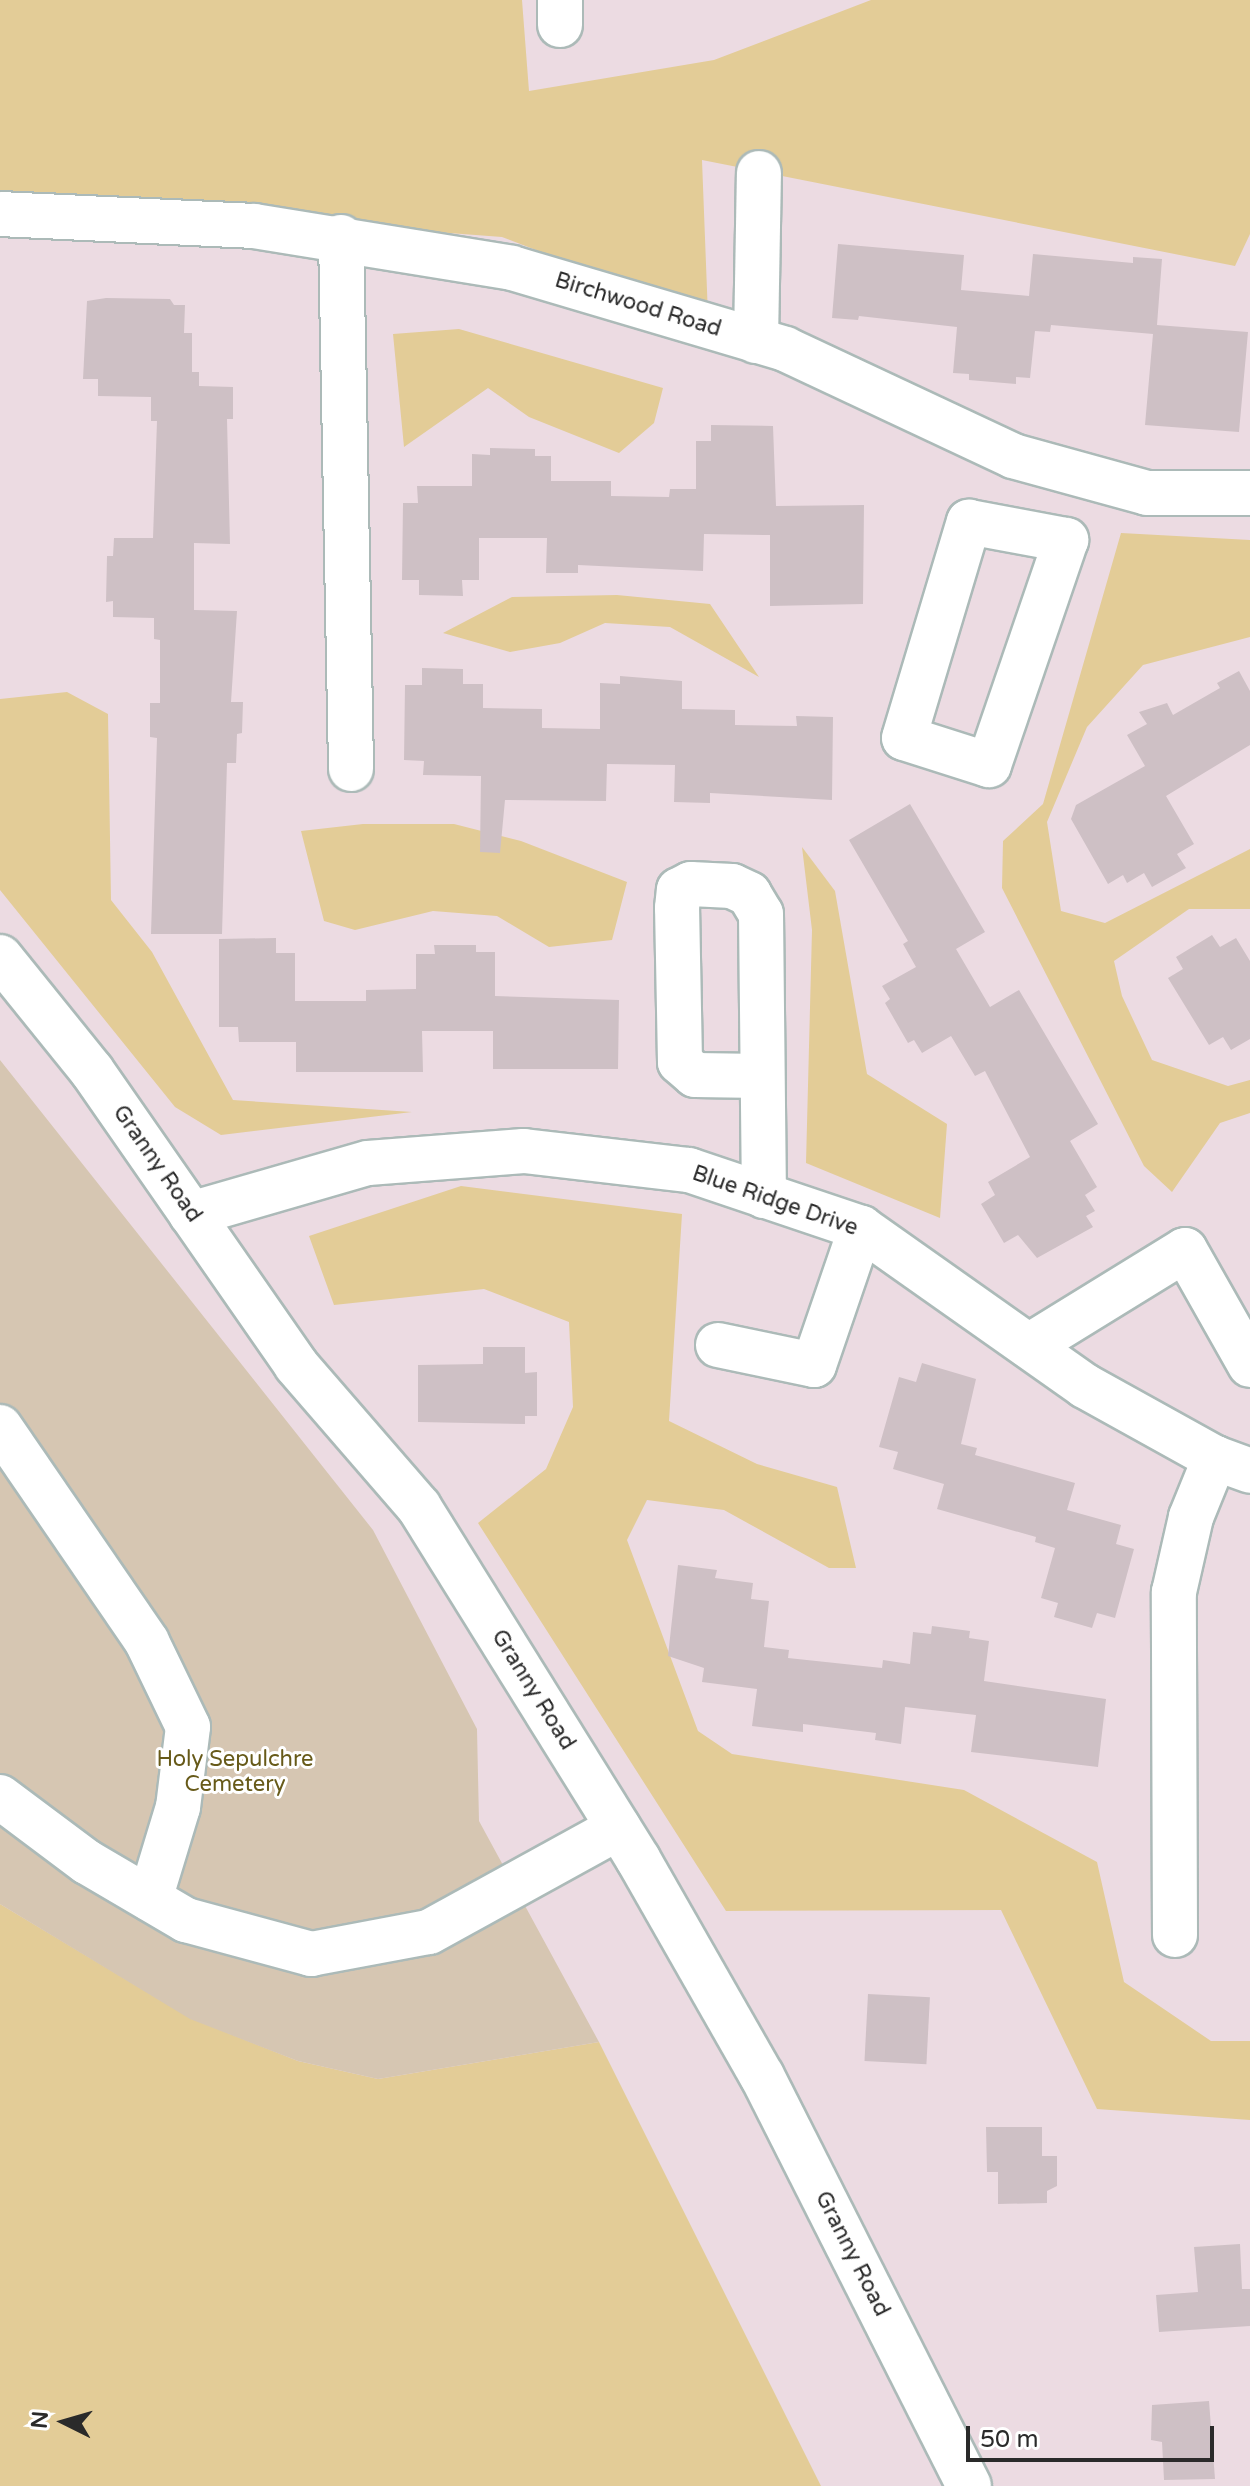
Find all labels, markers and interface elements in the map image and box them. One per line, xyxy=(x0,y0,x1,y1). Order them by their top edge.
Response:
street label: Birchwood Road xyxy=(552,267,724,343)
street label: Granny Road xyxy=(107,1100,207,1228)
street label: Blue Ridge Drive xyxy=(689,1160,861,1242)
street label: Granny Road xyxy=(486,1625,580,1755)
park label: Holy Sepulchre Cemetery xyxy=(156,1746,314,1798)
street label: Granny Road xyxy=(809,2187,895,2321)
north arrow xyxy=(24,2382,104,2462)
text: N xyxy=(26,2410,54,2430)
scale bar xyxy=(970,2410,1218,2460)
text: 50 m xyxy=(980,2425,1038,2454)

